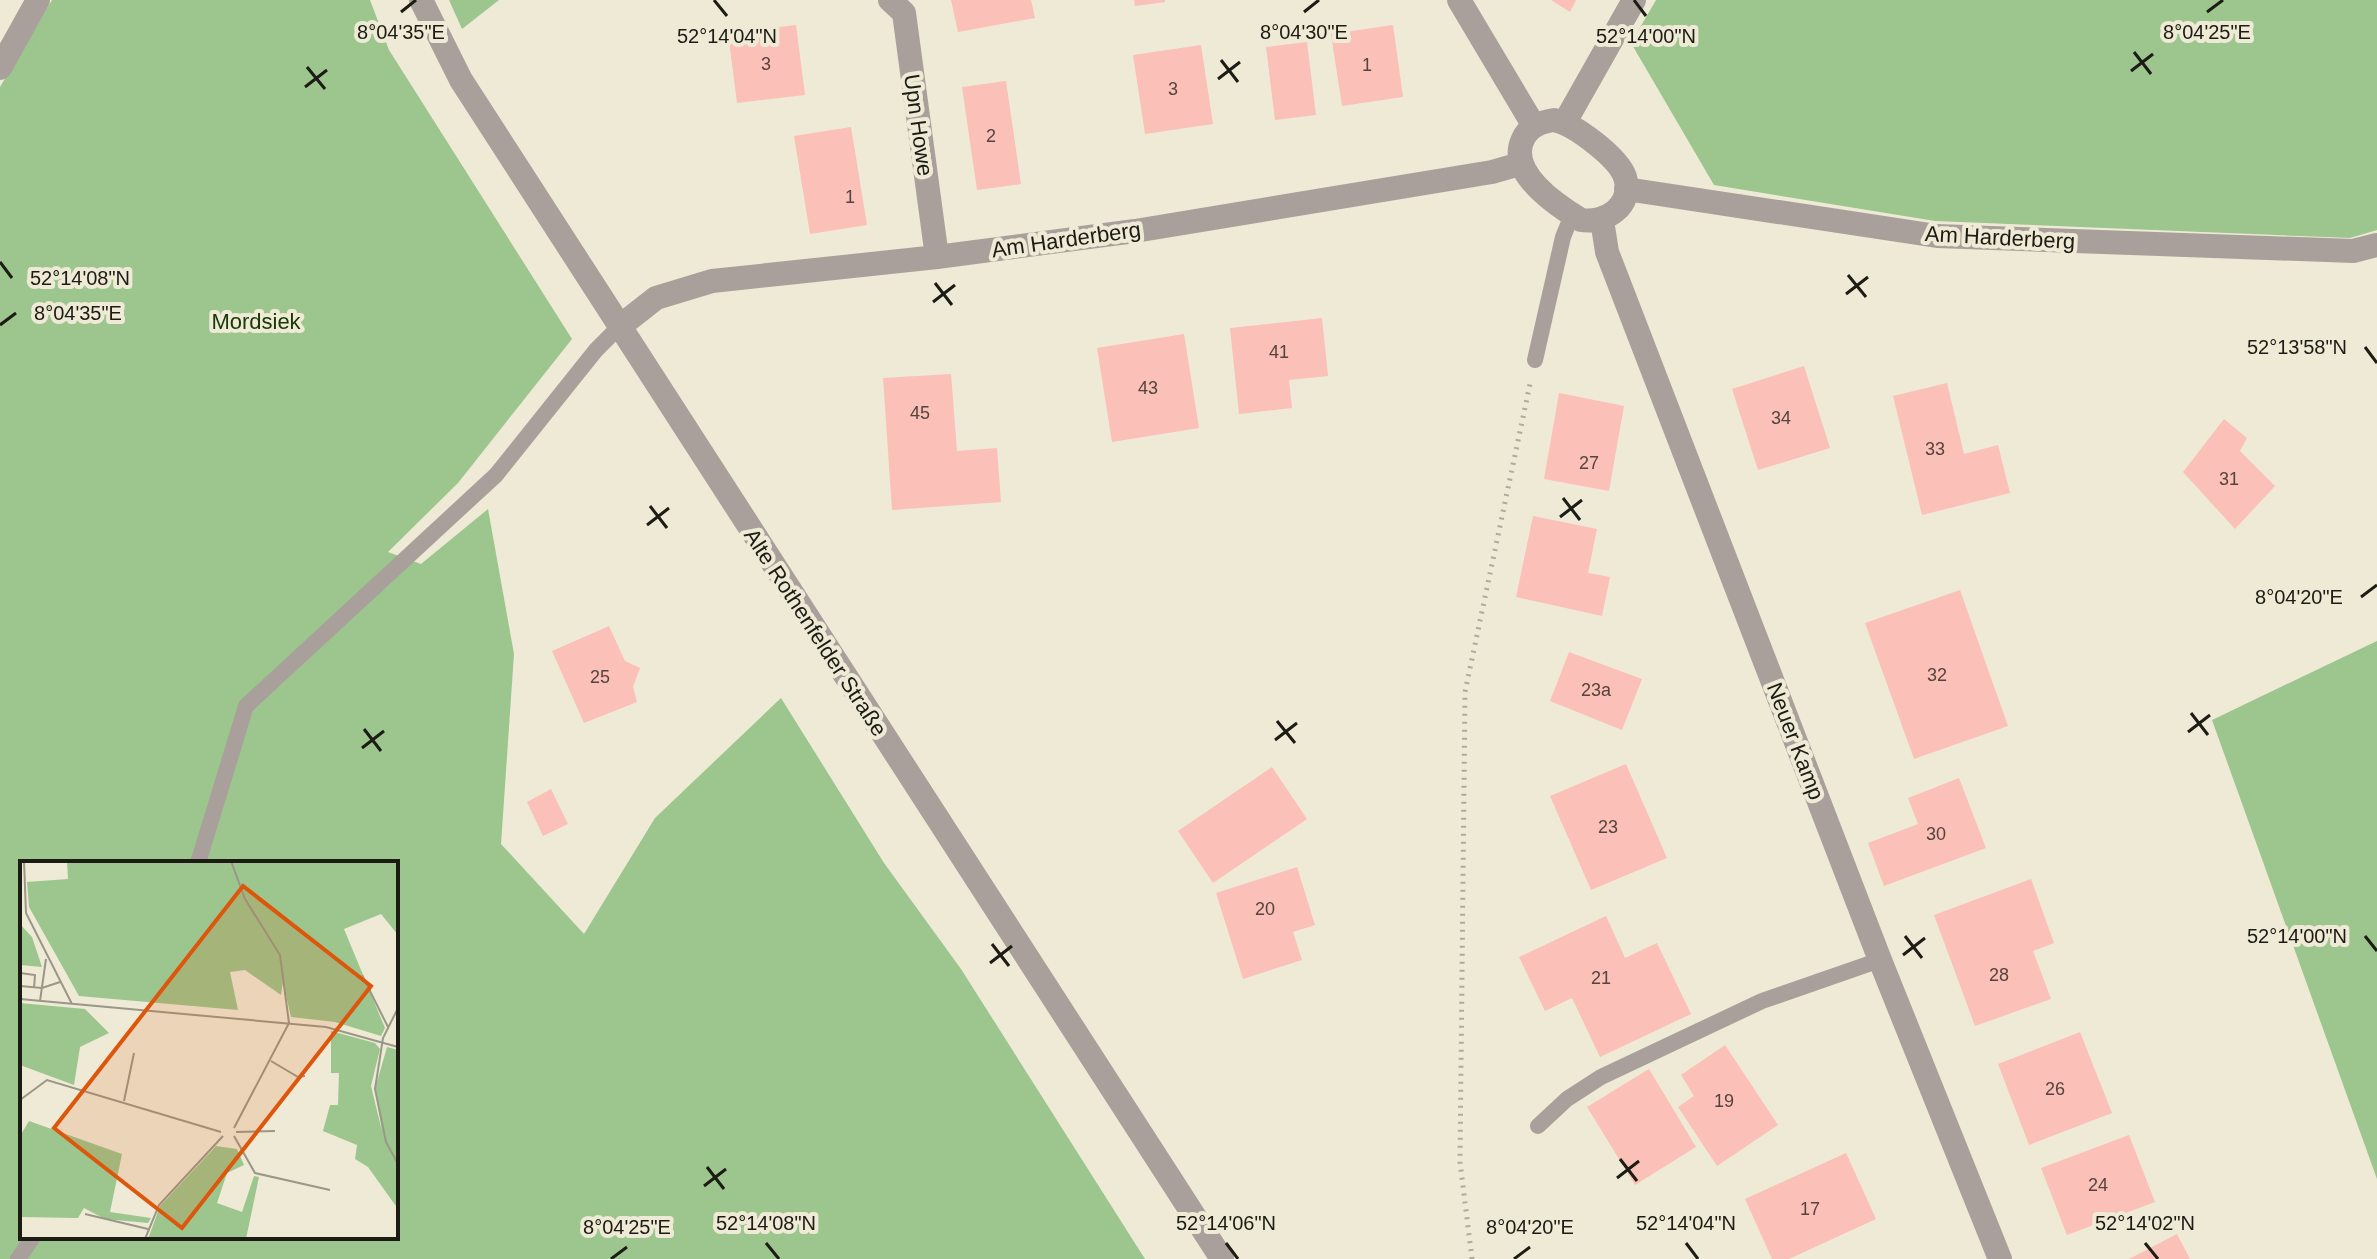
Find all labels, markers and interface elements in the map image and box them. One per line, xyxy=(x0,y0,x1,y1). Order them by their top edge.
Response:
text: 8°04'35"E xyxy=(357,21,445,43)
text: 8°04'30"E xyxy=(1260,21,1348,43)
text: 8°04'25"E xyxy=(2163,21,2251,43)
text: 52°14'04"N xyxy=(677,25,777,47)
text: 52°14'00"N xyxy=(1596,25,1696,47)
house number: 3 xyxy=(761,54,771,74)
house number: 1 xyxy=(1362,55,1372,75)
street label: Upn Howe xyxy=(899,72,938,178)
house number: 3 xyxy=(1168,79,1178,99)
house number: 2 xyxy=(986,126,996,146)
house number: 1 xyxy=(845,187,855,207)
street label: Am Harderberg xyxy=(990,217,1142,262)
street label: Am Harderberg xyxy=(1924,221,2076,254)
text: 52°14'08"N xyxy=(30,267,130,289)
text: 8°04'35"E xyxy=(34,302,122,324)
park label: Mordsiek xyxy=(211,309,302,334)
text: 52°13'58"N xyxy=(2247,336,2347,358)
house number: 41 xyxy=(1269,342,1289,362)
house number: 43 xyxy=(1138,378,1158,398)
house number: 45 xyxy=(910,403,930,423)
house number: 34 xyxy=(1771,408,1791,428)
house number: 33 xyxy=(1925,439,1945,459)
house number: 27 xyxy=(1579,453,1599,473)
house number: 31 xyxy=(2219,469,2239,489)
street label: Alte Rothenfelder Straße xyxy=(739,524,892,741)
text: 8°04'20"E xyxy=(2255,586,2343,608)
house number: 32 xyxy=(1927,665,1947,685)
house number: 25 xyxy=(590,667,610,687)
street label: Neuer Kamp xyxy=(1762,679,1829,803)
house number: 23a xyxy=(1581,680,1612,700)
house number: 23 xyxy=(1598,817,1618,837)
house number: 30 xyxy=(1926,824,1946,844)
inset map xyxy=(20,861,398,1239)
house number: 20 xyxy=(1255,899,1275,919)
text: 52°14'00"N xyxy=(2247,925,2347,947)
house number: 28 xyxy=(1989,965,2009,985)
house number: 21 xyxy=(1591,968,1611,988)
house number: 26 xyxy=(2045,1079,2065,1099)
house number: 19 xyxy=(1714,1091,1734,1111)
house number: 24 xyxy=(2088,1175,2108,1195)
house number: 17 xyxy=(1800,1199,1820,1219)
text: 52°14'08"N xyxy=(716,1212,816,1234)
text: 52°14'06"N xyxy=(1176,1212,1276,1234)
text: 52°14'04"N xyxy=(1636,1212,1736,1234)
text: 52°14'02"N xyxy=(2095,1212,2195,1234)
text: 8°04'25"E xyxy=(583,1216,671,1238)
text: 8°04'20"E xyxy=(1486,1216,1574,1238)

